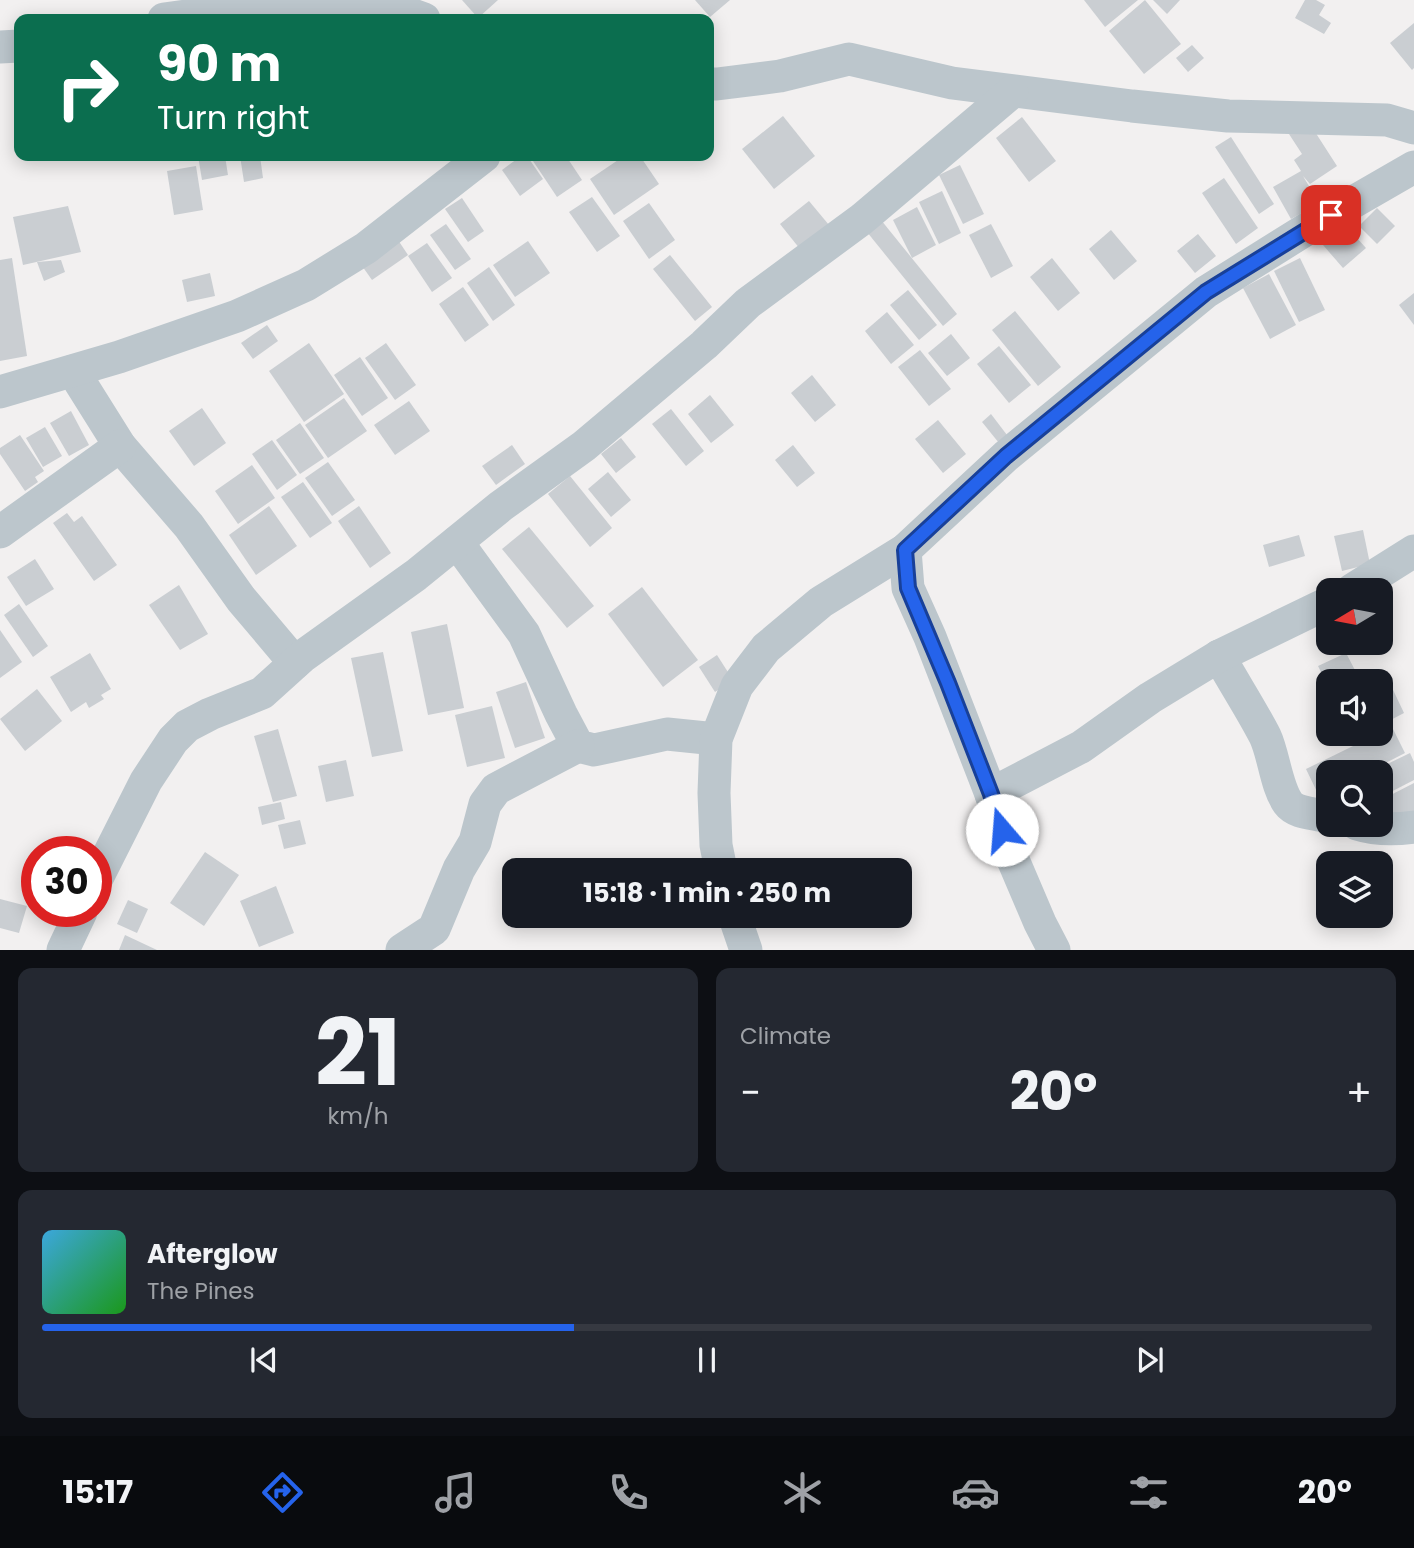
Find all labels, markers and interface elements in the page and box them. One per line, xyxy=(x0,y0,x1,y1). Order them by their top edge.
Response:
text: 90 m xyxy=(157,30,281,98)
icon: right xyxy=(42,42,133,133)
text: Turn right xyxy=(157,95,309,140)
pin xyxy=(1301,185,1361,245)
icon: arrive xyxy=(1312,196,1350,234)
north arrow xyxy=(1316,578,1393,654)
map controls xyxy=(1316,578,1393,928)
button: sound xyxy=(1316,669,1393,746)
button: search xyxy=(1316,760,1393,837)
position arrow xyxy=(965,793,1039,867)
speed limit sign: 30 xyxy=(21,836,112,927)
button: layers xyxy=(1316,851,1393,928)
text: 15:18 · 1 min · 250 m xyxy=(583,875,831,911)
text: 21 xyxy=(315,989,401,1117)
text: Climate xyxy=(740,1020,831,1052)
text: 20° xyxy=(1010,1055,1097,1128)
text: − xyxy=(740,1066,761,1119)
text: + xyxy=(1346,1066,1372,1119)
text: km/h xyxy=(327,1100,389,1132)
text: Afterglow xyxy=(147,1236,278,1272)
text: The Pines xyxy=(147,1275,255,1307)
icon: previous xyxy=(245,1341,283,1379)
icon: pause xyxy=(688,1341,726,1379)
icon: next xyxy=(1131,1341,1169,1379)
icon: directions xyxy=(258,1468,307,1517)
icon: music xyxy=(431,1468,480,1517)
icon: phone xyxy=(604,1468,653,1517)
icon: climate xyxy=(778,1468,827,1517)
icon: car xyxy=(951,1468,1000,1517)
icon: filters xyxy=(1124,1468,1173,1517)
text: 15:17 xyxy=(62,1469,133,1514)
text: 20° xyxy=(1298,1469,1352,1514)

